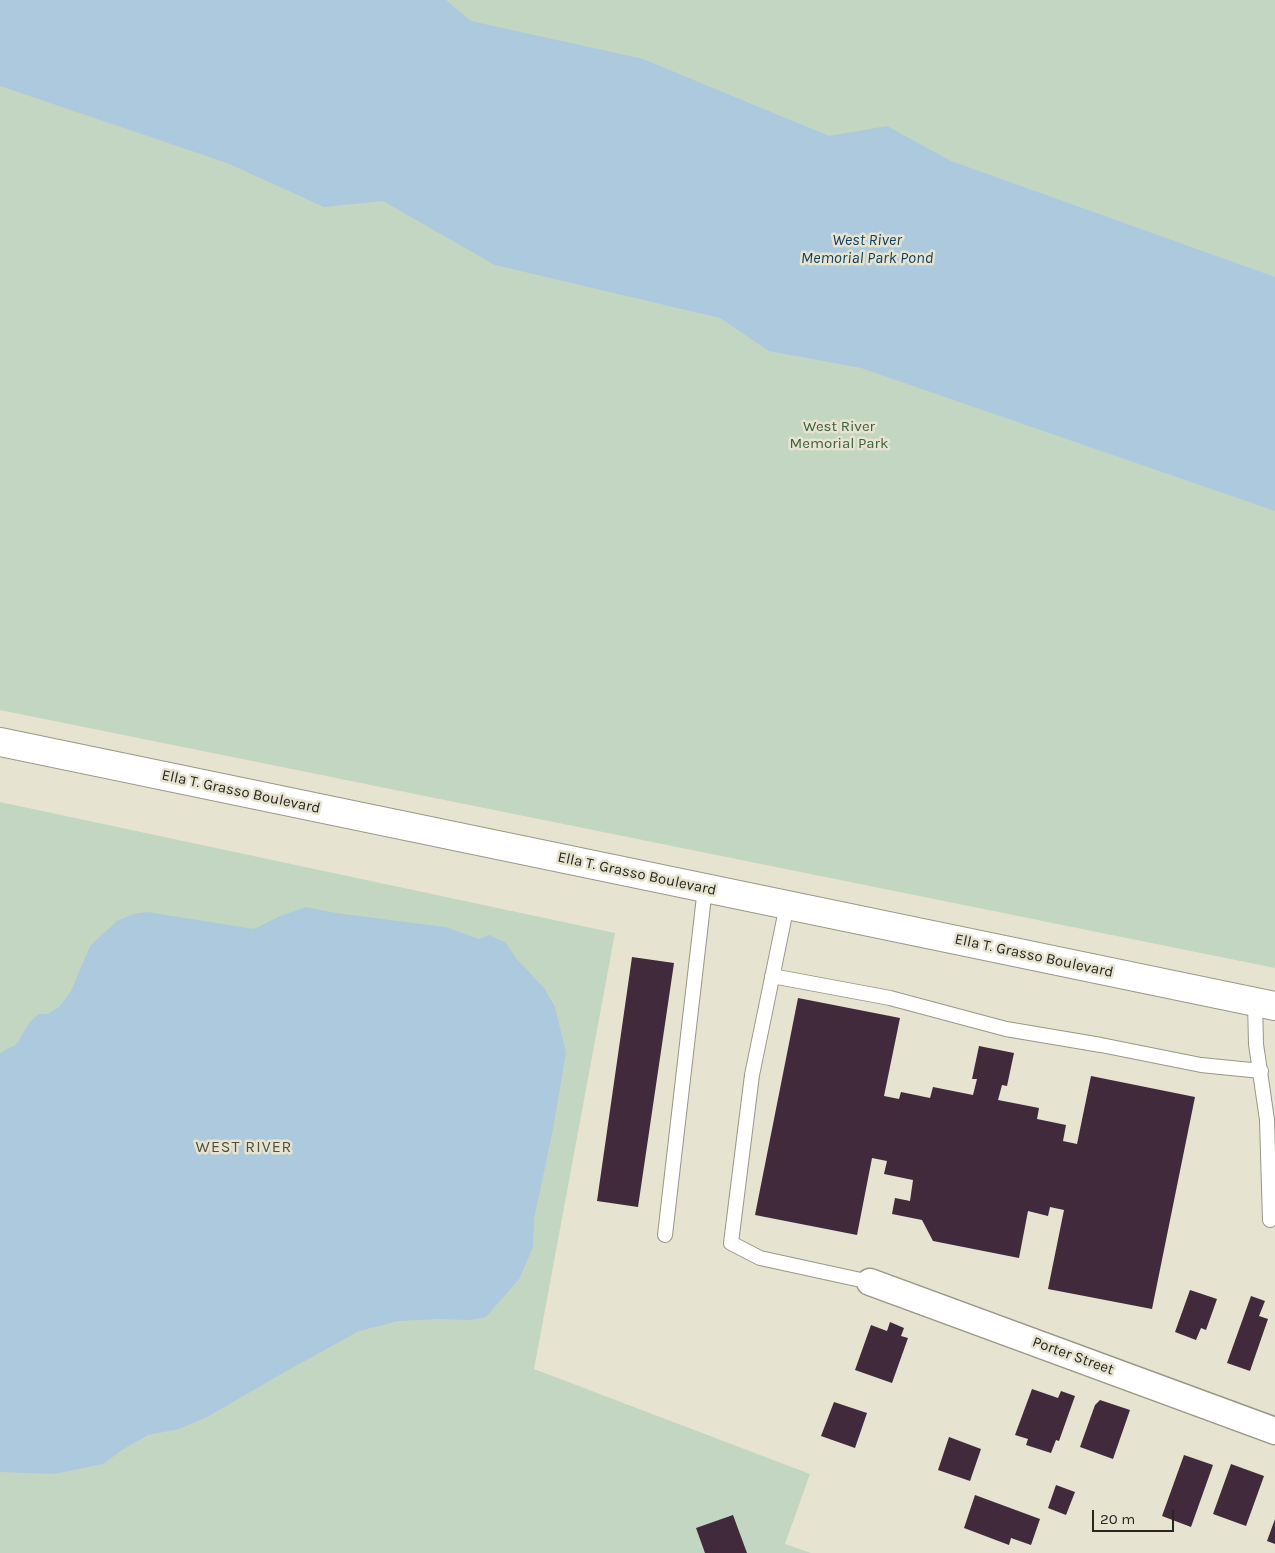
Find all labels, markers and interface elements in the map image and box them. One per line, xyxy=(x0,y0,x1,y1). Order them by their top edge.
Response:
water label: West River Memorial Park Pond xyxy=(801,230,933,268)
park label: West River Memorial Park xyxy=(790,418,888,453)
street label: Ella T. Grasso Boulevard xyxy=(160,766,322,818)
street label: Ella T. Grasso Boulevard xyxy=(556,848,718,900)
street label: Ella T. Grasso Boulevard xyxy=(953,930,1115,982)
district label: WEST RIVER xyxy=(194,1137,294,1157)
street label: Porter Street xyxy=(1030,1333,1116,1379)
scale bar xyxy=(1095,1500,1178,1532)
text: 20 m xyxy=(1100,1510,1135,1528)

